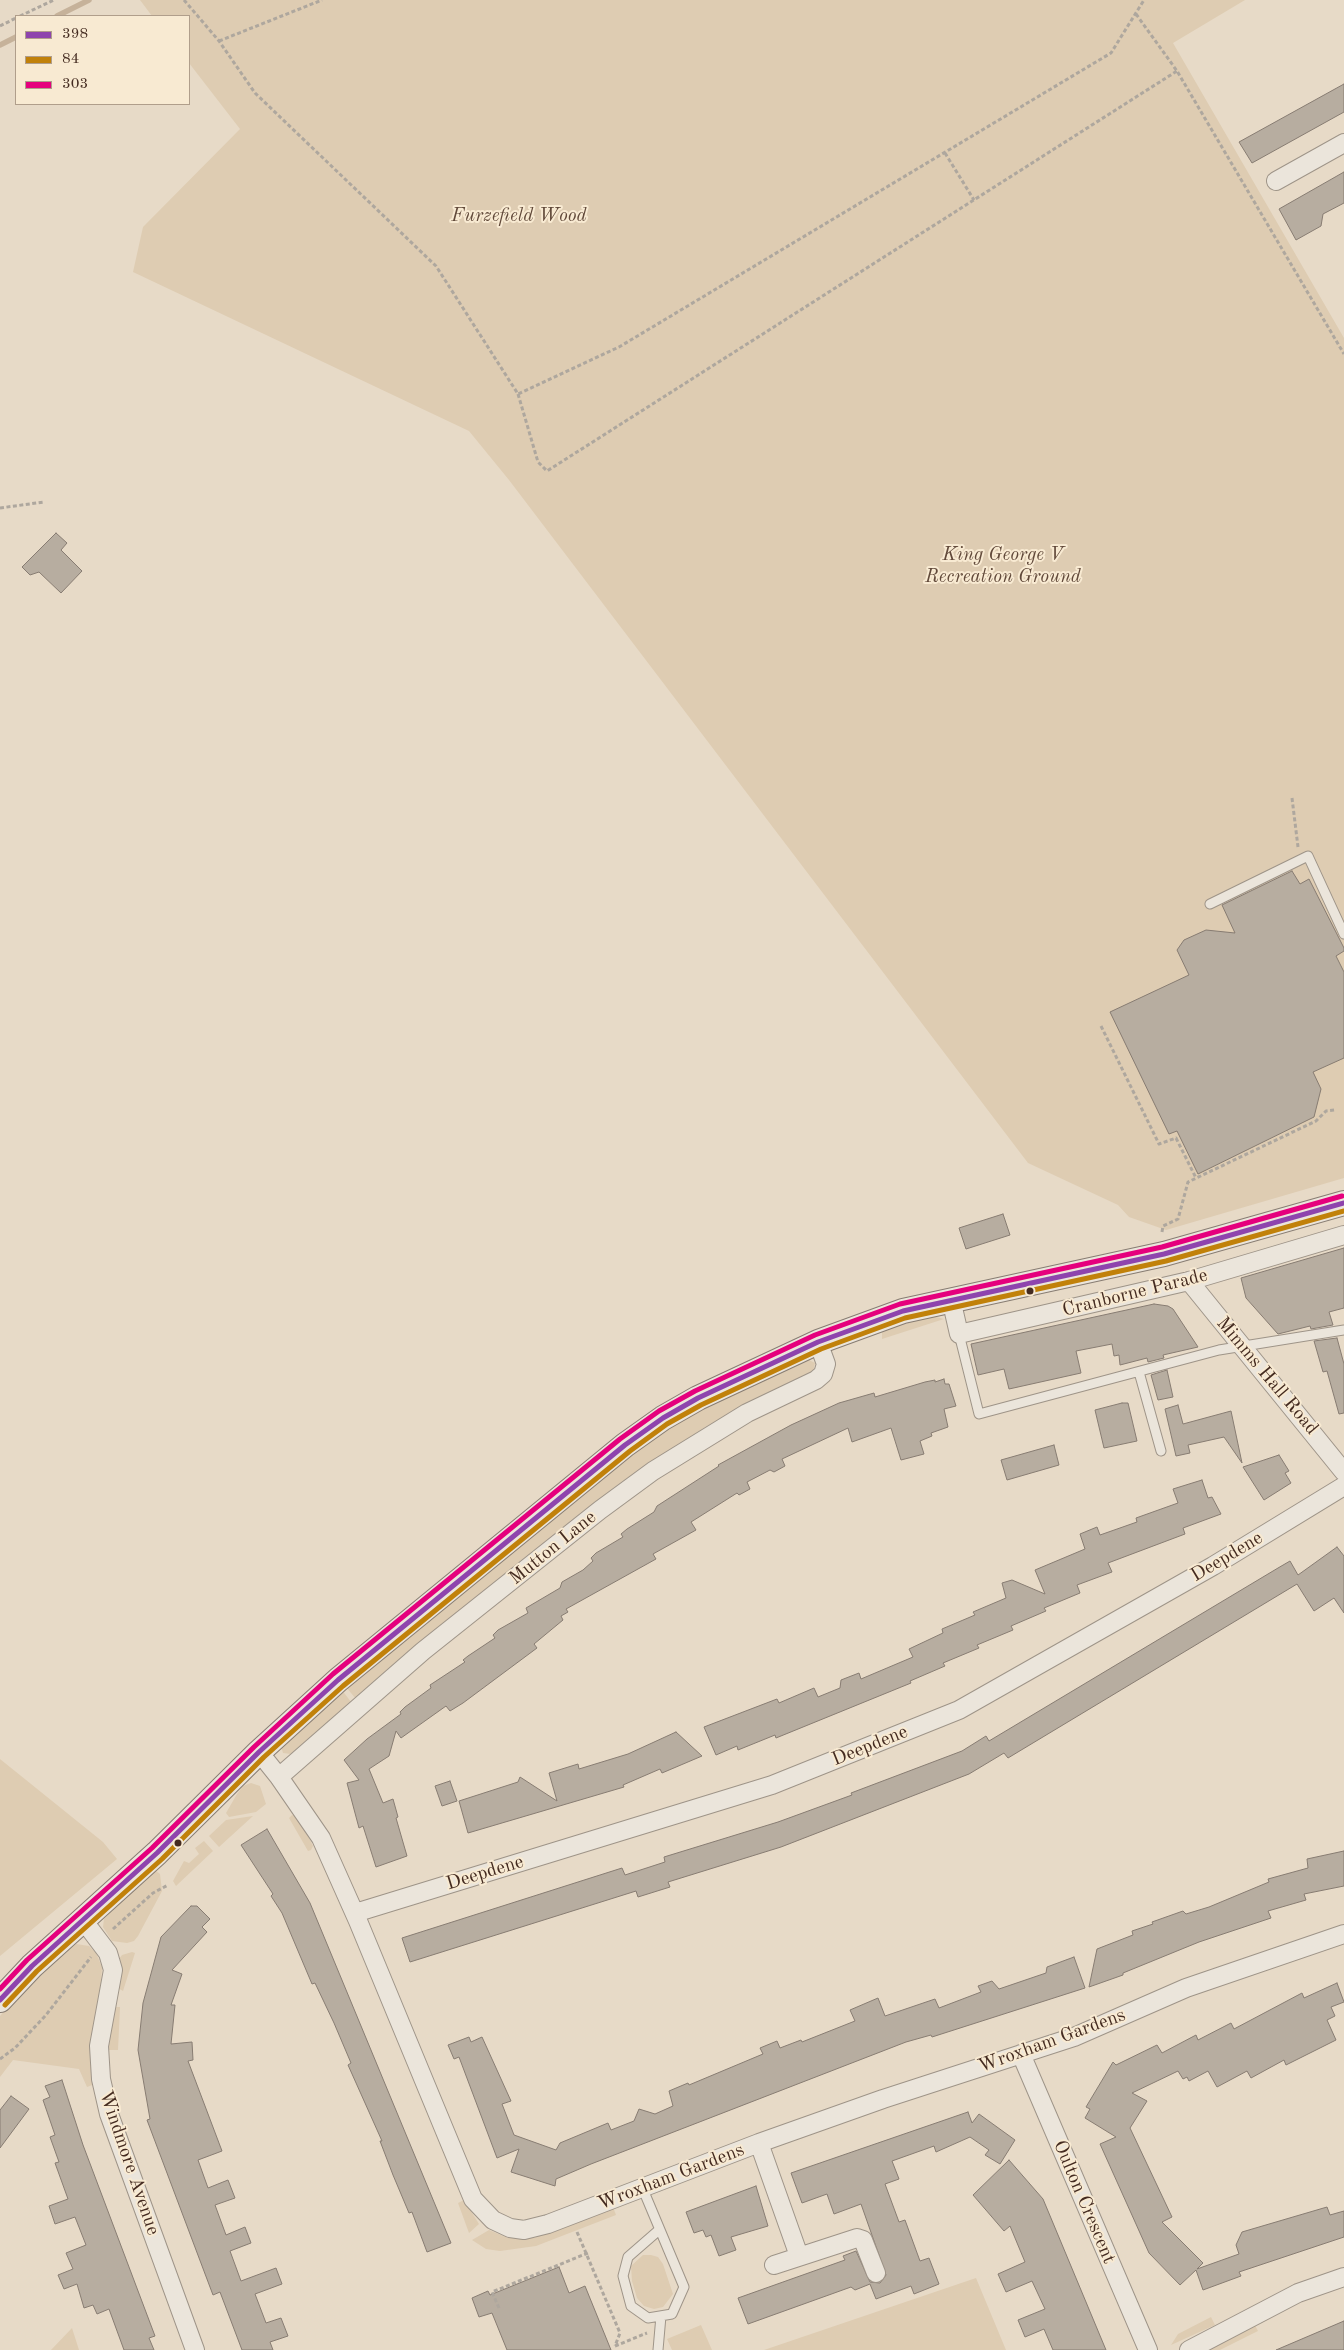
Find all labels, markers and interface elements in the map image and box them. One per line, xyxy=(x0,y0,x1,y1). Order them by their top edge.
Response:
legend xyxy=(15,15,190,105)
text: 398 xyxy=(62,27,88,42)
text: 84 xyxy=(62,52,79,67)
text: 303 xyxy=(62,77,88,92)
park label: Furzefield Wood xyxy=(451,205,587,227)
park label: King George V Recreation Ground xyxy=(925,544,1081,588)
street label: Cranborne Parade xyxy=(1060,1264,1210,1322)
unlabelled marker xyxy=(1025,1286,1035,1296)
street label: Mimms Hall Road xyxy=(1211,1312,1323,1440)
street label: Mutton Lane xyxy=(505,1506,601,1590)
street label: Deepdene xyxy=(1187,1527,1267,1587)
street label: Deepdene xyxy=(829,1720,911,1772)
unlabelled marker xyxy=(173,1838,183,1848)
street label: Deepdene xyxy=(444,1850,526,1896)
street label: Wroxham Gardens xyxy=(975,2004,1129,2078)
street label: Windmore Avenue xyxy=(94,2088,164,2238)
street label: Oulton Crescent xyxy=(1048,2137,1120,2267)
street label: Wroxham Gardens xyxy=(595,2139,747,2215)

